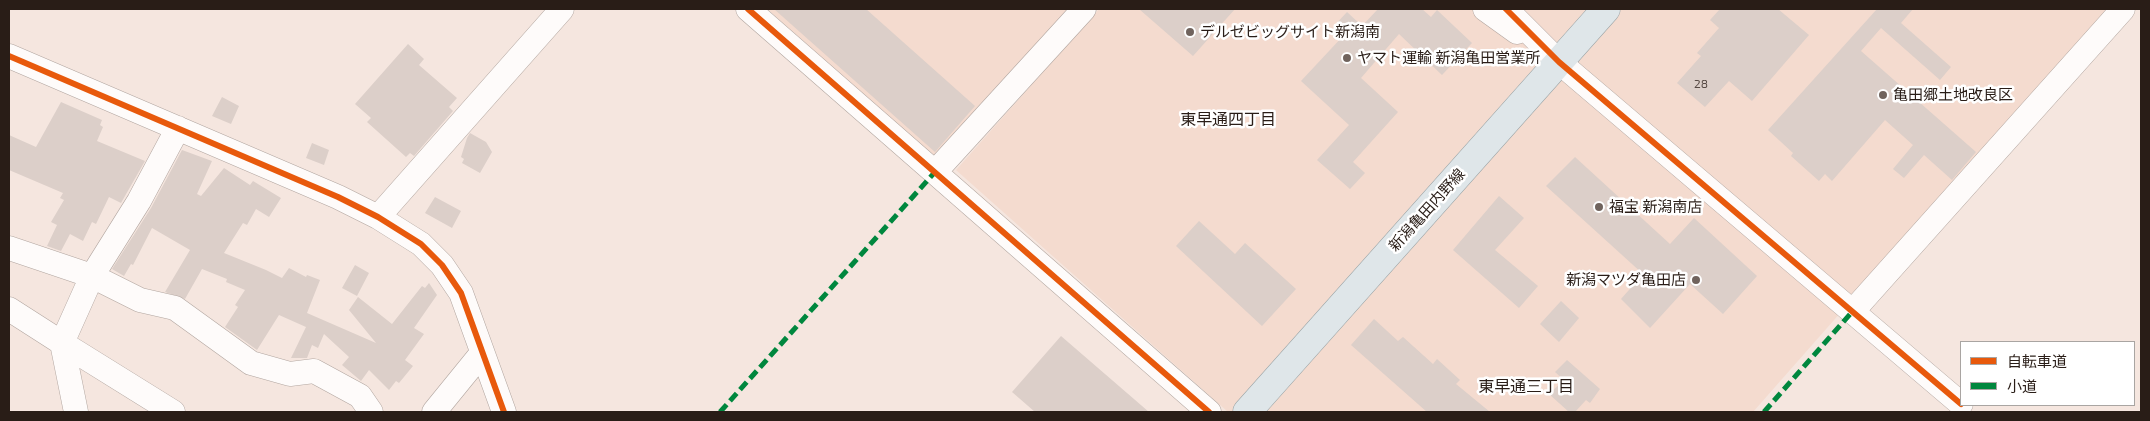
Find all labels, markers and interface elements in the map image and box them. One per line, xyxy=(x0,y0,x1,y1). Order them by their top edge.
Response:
place label: デルゼビッグサイト新潟南 xyxy=(1200,23,1380,41)
marker: デルゼビッグサイト新潟南 xyxy=(1184,26,1196,38)
place label: ヤマト運輸 新潟亀田営業所 xyxy=(1357,49,1540,67)
marker: ヤマト運輸 新潟亀田営業所 xyxy=(1341,52,1353,64)
house number: 28 xyxy=(1694,77,1708,91)
place label: 亀田郷土地改良区 xyxy=(1893,86,2013,104)
marker: 亀田郷土地改良区 xyxy=(1877,89,1889,101)
district label: 東早通四丁目 xyxy=(1180,110,1276,130)
street label: 新潟亀田内野線 xyxy=(1385,165,1469,255)
place label: 福宝 新潟南店 xyxy=(1609,198,1702,216)
marker: 福宝 新潟南店 xyxy=(1593,201,1605,213)
place label: 新潟マツダ亀田店 xyxy=(1566,271,1686,289)
marker: 新潟マツダ亀田店 xyxy=(1690,274,1702,286)
legend xyxy=(1960,341,2135,406)
text: 自転車道 xyxy=(2007,352,2067,370)
district label: 東早通三丁目 xyxy=(1478,377,1574,397)
text: 小道 xyxy=(2007,377,2037,395)

